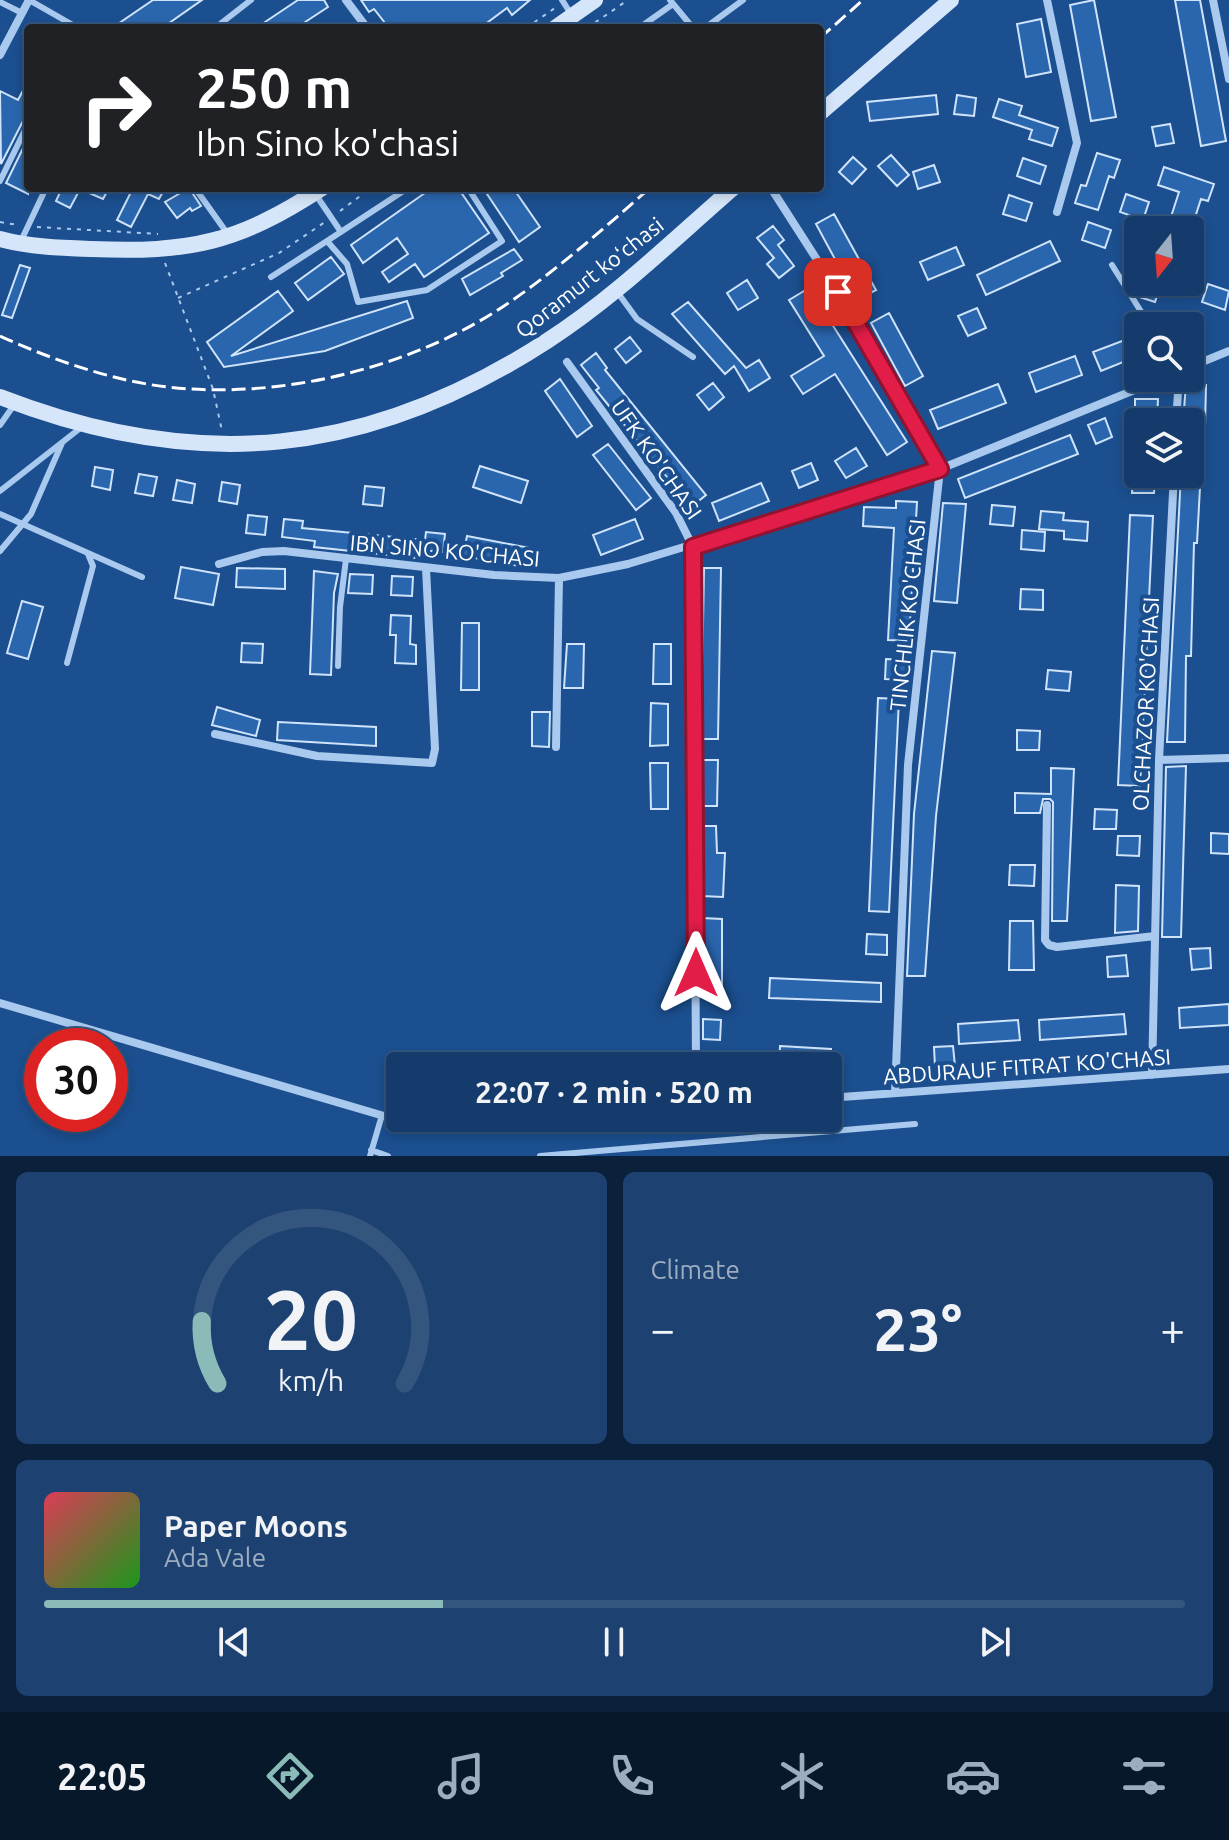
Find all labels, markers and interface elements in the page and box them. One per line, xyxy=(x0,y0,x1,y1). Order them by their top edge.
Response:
icon: right xyxy=(64,56,168,160)
text: 250 m xyxy=(196,56,352,119)
text: Ibn Sino ko'chasi xyxy=(196,122,459,163)
street label: Qoramurt koʻchasi xyxy=(510,212,668,342)
north arrow xyxy=(1124,216,1204,296)
map controls xyxy=(1124,216,1204,488)
pin xyxy=(804,258,872,326)
icon: arrive xyxy=(816,270,860,314)
button: search xyxy=(1124,312,1204,392)
street label: UFK KO'CHASI xyxy=(607,394,707,524)
button: layers xyxy=(1124,408,1204,488)
street label: TINCHLIK KO'CHASI xyxy=(884,518,930,712)
street label: IBN SINO KO'CHASI xyxy=(349,529,541,571)
street label: OLCHAZOR KO'CHASI xyxy=(1127,596,1163,812)
position arrow xyxy=(654,931,738,1015)
speed limit sign: 30 xyxy=(24,1028,128,1132)
street label: ABDURAUF FITRAT KO'CHASI xyxy=(882,1043,1172,1089)
text: 22:07 · 2 min · 520 m xyxy=(475,1075,753,1109)
text: Climate xyxy=(651,1255,740,1284)
text: 20 xyxy=(264,1272,358,1366)
text: 23° xyxy=(873,1295,962,1362)
text: − xyxy=(651,1304,675,1353)
text: + xyxy=(1160,1304,1185,1353)
text: km/h xyxy=(278,1364,344,1396)
text: Paper Moons xyxy=(164,1509,348,1543)
text: Ada Vale xyxy=(164,1543,266,1572)
icon: previous xyxy=(212,1620,256,1664)
icon: pause xyxy=(592,1620,636,1664)
icon: next xyxy=(973,1620,1017,1664)
icon: directions xyxy=(262,1748,318,1804)
icon: music xyxy=(433,1748,489,1804)
icon: phone xyxy=(604,1748,660,1804)
icon: climate xyxy=(774,1748,830,1804)
icon: car xyxy=(945,1748,1001,1804)
icon: filters xyxy=(1116,1748,1172,1804)
text: 22:05 xyxy=(57,1756,147,1797)

